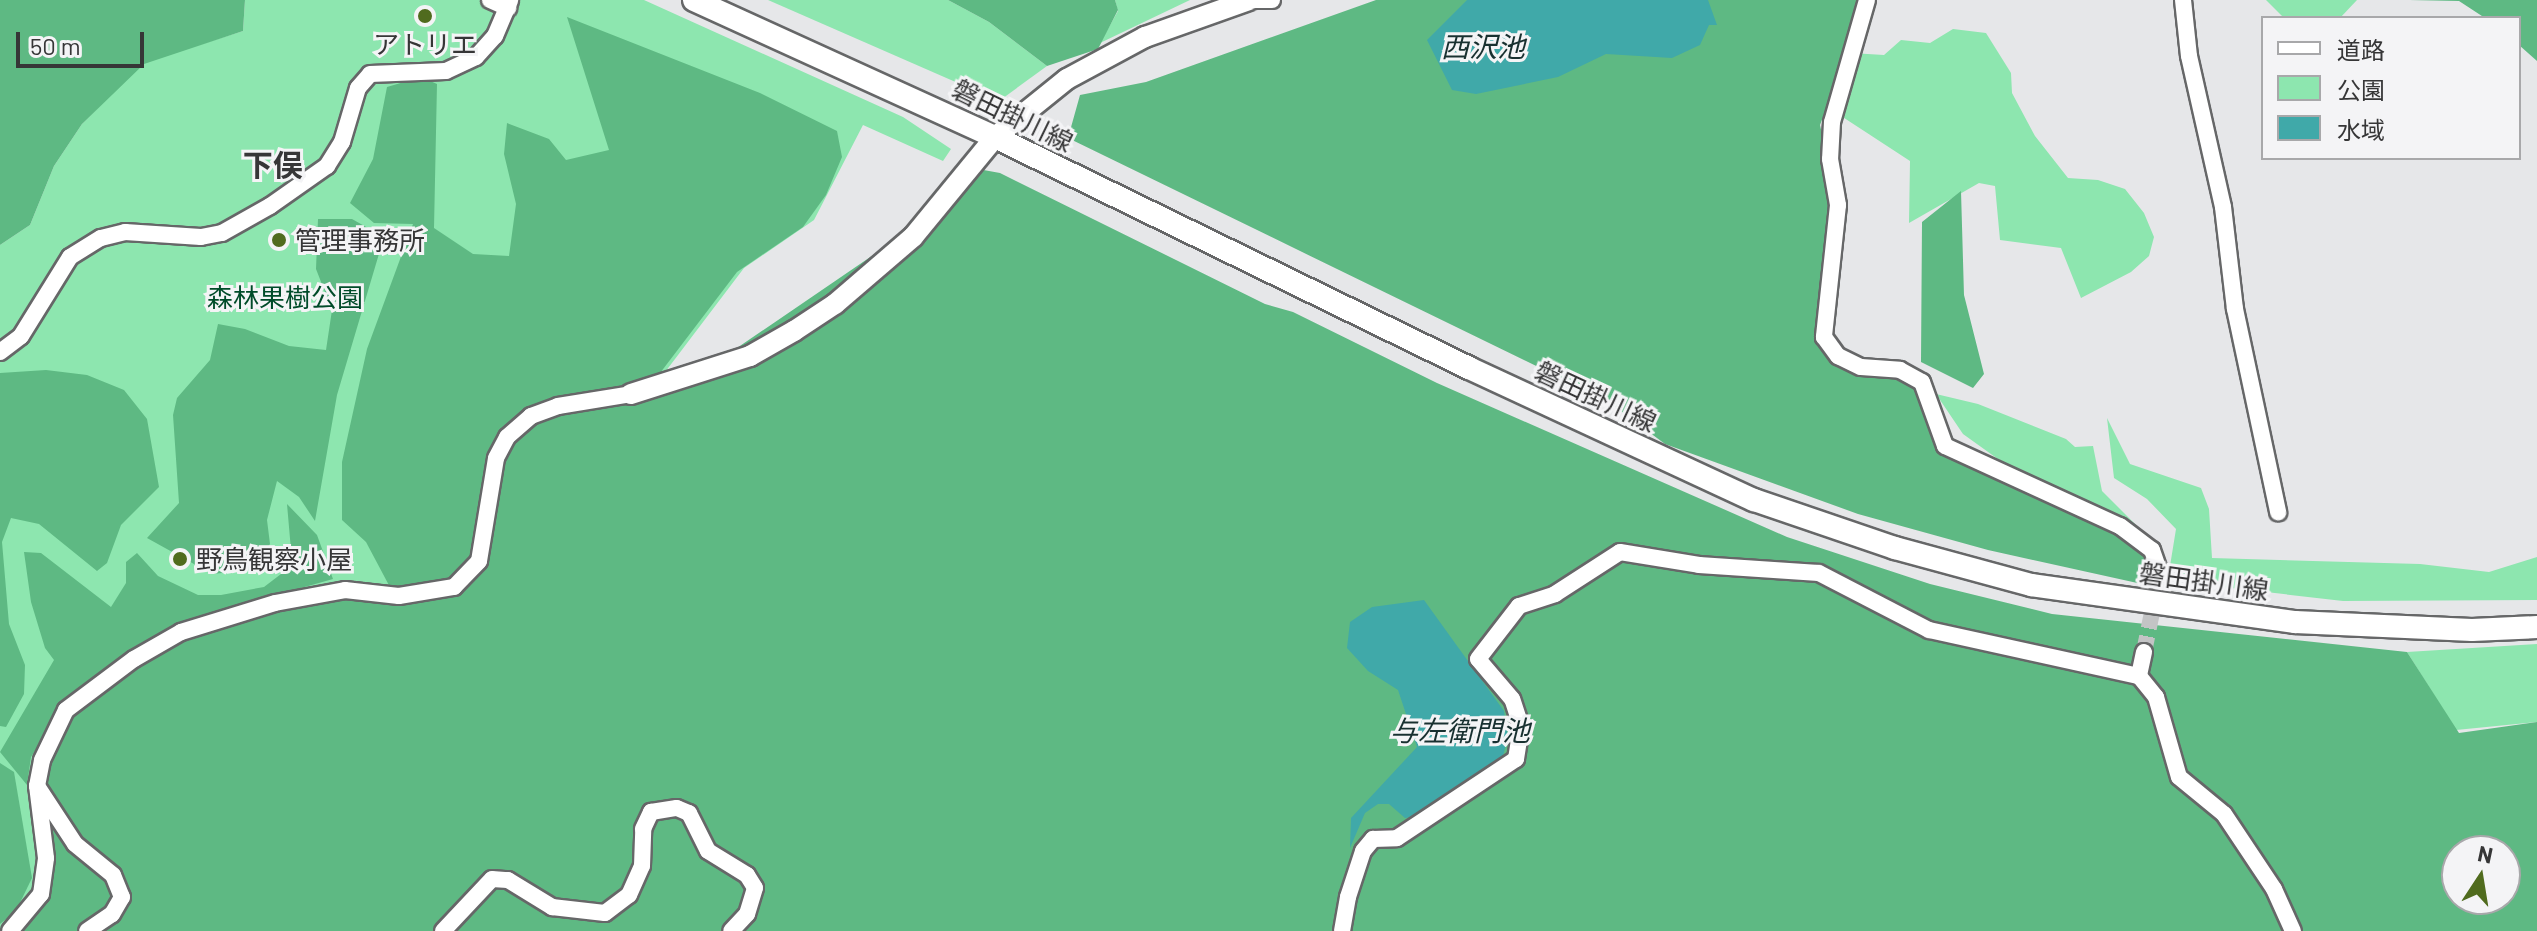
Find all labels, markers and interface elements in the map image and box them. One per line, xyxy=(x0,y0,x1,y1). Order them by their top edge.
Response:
marker: アトリエ xyxy=(416,7,434,25)
scale bar xyxy=(20,16,148,66)
legend xyxy=(2261,16,2521,160)
place label: アトリエ xyxy=(373,28,477,60)
water label: 西沢池 xyxy=(1441,29,1525,63)
text: 50 m xyxy=(30,31,81,60)
text: 道路 xyxy=(2337,35,2385,64)
street label: 磐田掛川線 xyxy=(948,72,1078,158)
text: 公園 xyxy=(2337,75,2385,104)
text: 水域 xyxy=(2337,115,2385,144)
district label: 下俣 xyxy=(243,146,303,182)
place label: 管理事務所 xyxy=(295,224,425,256)
marker: 管理事務所 xyxy=(270,231,288,249)
park label: 森林果樹公園 xyxy=(207,281,363,313)
street label: 磐田掛川線 xyxy=(1530,354,1662,438)
place label: 野鳥観察小屋 xyxy=(196,543,352,575)
marker: 野鳥観察小屋 xyxy=(171,550,189,568)
street label: 磐田掛川線 xyxy=(2137,557,2271,605)
water label: 与左衛門池 xyxy=(1390,713,1530,747)
north arrow xyxy=(2441,835,2521,915)
text: N xyxy=(2476,839,2495,868)

